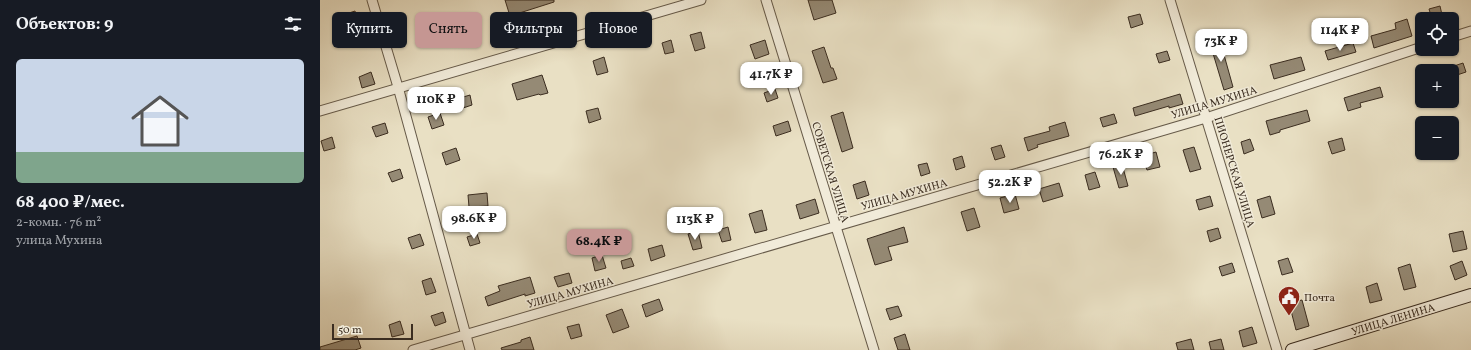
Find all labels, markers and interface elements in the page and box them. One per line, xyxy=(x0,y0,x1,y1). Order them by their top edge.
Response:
chip: Купить xyxy=(332,12,407,48)
chip: Снять xyxy=(415,12,482,48)
chip: Фильтры xyxy=(490,12,577,48)
chip: Новое xyxy=(585,12,652,48)
map controls xyxy=(1415,12,1459,160)
button: locate xyxy=(1415,12,1459,56)
text: Объектов: 9 xyxy=(16,13,113,36)
icon: filters xyxy=(282,13,304,35)
pin: 114K ₽ xyxy=(1307,18,1373,52)
text: 114K ₽ xyxy=(1320,22,1360,40)
pin: 73K ₽ xyxy=(1193,29,1249,63)
text: 73K ₽ xyxy=(1204,33,1238,51)
pin: 41.7K ₽ xyxy=(734,62,808,96)
button: + xyxy=(1415,64,1459,108)
text: 41.7K ₽ xyxy=(749,66,793,84)
street label: УЛИЦА МУХИНА xyxy=(1170,83,1259,124)
icon: home xyxy=(124,85,196,157)
pin: 110K ₽ xyxy=(403,87,469,121)
text: 110K ₽ xyxy=(416,91,456,109)
street label: ПИОНЕРСКАЯ УЛИЦА xyxy=(1210,115,1258,230)
button: − xyxy=(1415,116,1459,160)
street label: СОВЕТСКАЯ УЛИЦА xyxy=(807,120,852,225)
pin: 76.2K ₽ xyxy=(1084,142,1158,176)
text: 76.2K ₽ xyxy=(1099,146,1143,164)
pin: 52.2K ₽ xyxy=(973,170,1047,204)
text: 52.2K ₽ xyxy=(988,174,1032,192)
street label: УЛИЦА МУХИНА xyxy=(860,176,950,215)
text: 68 400 ₽/мес. xyxy=(16,191,125,214)
pin: 98.6K ₽ xyxy=(437,206,511,240)
pin: 113K ₽ xyxy=(662,207,728,241)
text: 98.6K ₽ xyxy=(451,210,497,228)
text: 113K ₽ xyxy=(676,211,714,229)
text: 2-комн. · 76 m² xyxy=(16,214,101,232)
pin: 68.4K ₽ xyxy=(562,229,636,263)
text: улица Мухина xyxy=(16,232,102,250)
text: 68.4K ₽ xyxy=(576,233,622,251)
street label: УЛИЦА МУХИНА xyxy=(526,274,616,313)
public building icon: Почта xyxy=(1276,284,1302,317)
place label: Почта xyxy=(1304,291,1335,306)
street label: УЛИЦА ЛЕНИНА xyxy=(1350,300,1437,340)
scale bar xyxy=(332,322,413,341)
text: 50 m xyxy=(338,323,362,338)

